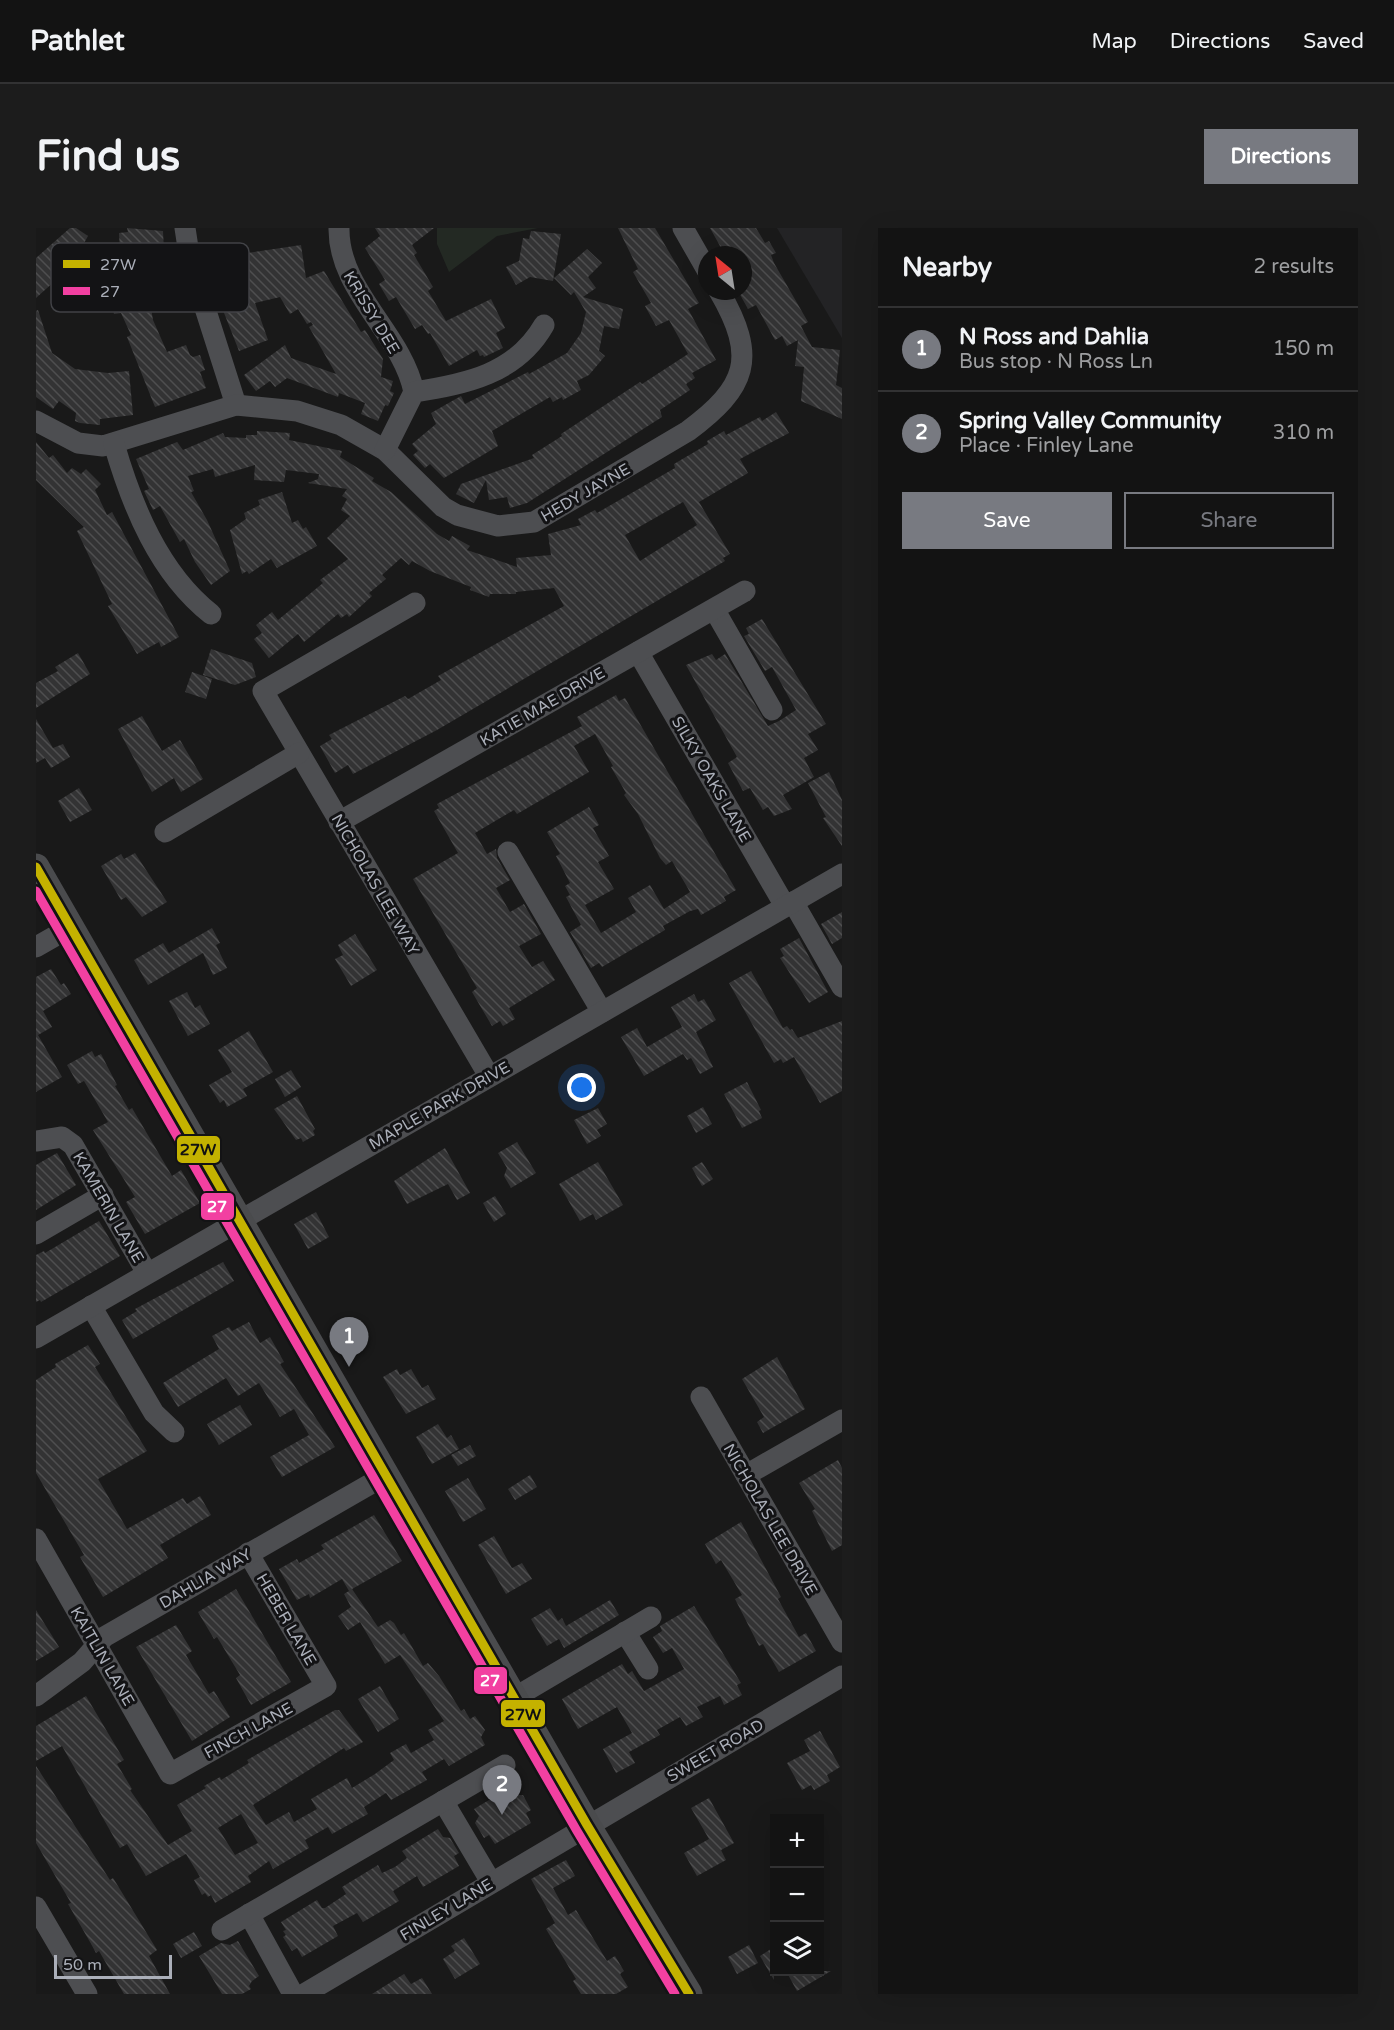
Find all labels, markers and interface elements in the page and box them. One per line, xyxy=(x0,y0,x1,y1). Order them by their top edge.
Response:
text: Pathlet xyxy=(30,24,125,58)
text: Map xyxy=(1091,29,1137,54)
text: Directions xyxy=(1170,29,1270,54)
text: Saved xyxy=(1303,29,1364,54)
button: Directions xyxy=(1204,129,1358,184)
text: Find us xyxy=(36,131,180,182)
legend xyxy=(51,243,249,312)
north arrow xyxy=(698,246,752,300)
text: Nearby xyxy=(902,252,992,283)
text: 27W xyxy=(100,255,136,275)
text: 2 results xyxy=(1254,255,1334,279)
street label: KRISSY DEE xyxy=(339,267,404,358)
text: 27 xyxy=(100,282,120,302)
text: N Ross and Dahlia xyxy=(959,324,1149,350)
text: 1 xyxy=(915,337,928,361)
text: 150 m xyxy=(1273,337,1334,361)
text: Bus stop · N Ross Ln xyxy=(959,350,1153,374)
text: Spring Valley Community xyxy=(959,408,1221,434)
text: 2 xyxy=(915,421,928,445)
text: 310 m xyxy=(1273,421,1334,445)
text: Place · Finley Lane xyxy=(959,434,1134,458)
street label: HEDY JAYNE xyxy=(537,459,634,526)
button: Save xyxy=(902,492,1112,549)
button: Share xyxy=(1124,492,1334,549)
street label: KATIE MAE DRIVE xyxy=(476,663,609,751)
street label: SILKY OAKS LANE xyxy=(667,713,755,846)
street label: NICHOLAS LEE WAY xyxy=(327,810,424,959)
street label: MAPLE PARK DRIVE xyxy=(366,1057,513,1154)
your location xyxy=(567,1073,596,1102)
line badge: 27W xyxy=(176,1135,221,1164)
text: 27W xyxy=(180,1140,217,1160)
street label: KAMERIN LANE xyxy=(68,1148,148,1267)
line badge: 27 xyxy=(200,1192,235,1221)
text: 27 xyxy=(207,1197,227,1217)
pin: 1 xyxy=(330,1318,368,1367)
street label: NICHOLAS LEE DRIVE xyxy=(719,1440,822,1599)
street label: DAHLIA WAY xyxy=(156,1544,255,1613)
street label: HEBER LANE xyxy=(252,1570,321,1669)
street label: KAITLIN LANE xyxy=(66,1603,139,1710)
line badge: 27 xyxy=(473,1666,508,1695)
text: 27 xyxy=(480,1671,500,1691)
street label: FINCH LANE xyxy=(201,1698,296,1763)
line badge: 27W xyxy=(500,1699,546,1728)
text: 27W xyxy=(505,1705,542,1725)
street label: SWEET ROAD xyxy=(664,1715,767,1787)
pin: 2 xyxy=(482,1766,522,1815)
map controls xyxy=(770,1814,824,1976)
button: + xyxy=(770,1814,824,1868)
button: − xyxy=(770,1868,824,1922)
street label: FINLEY LANE xyxy=(396,1874,497,1945)
button: layers xyxy=(770,1922,824,1976)
scale bar xyxy=(54,1952,172,1980)
text: 50 m xyxy=(63,1955,102,1975)

